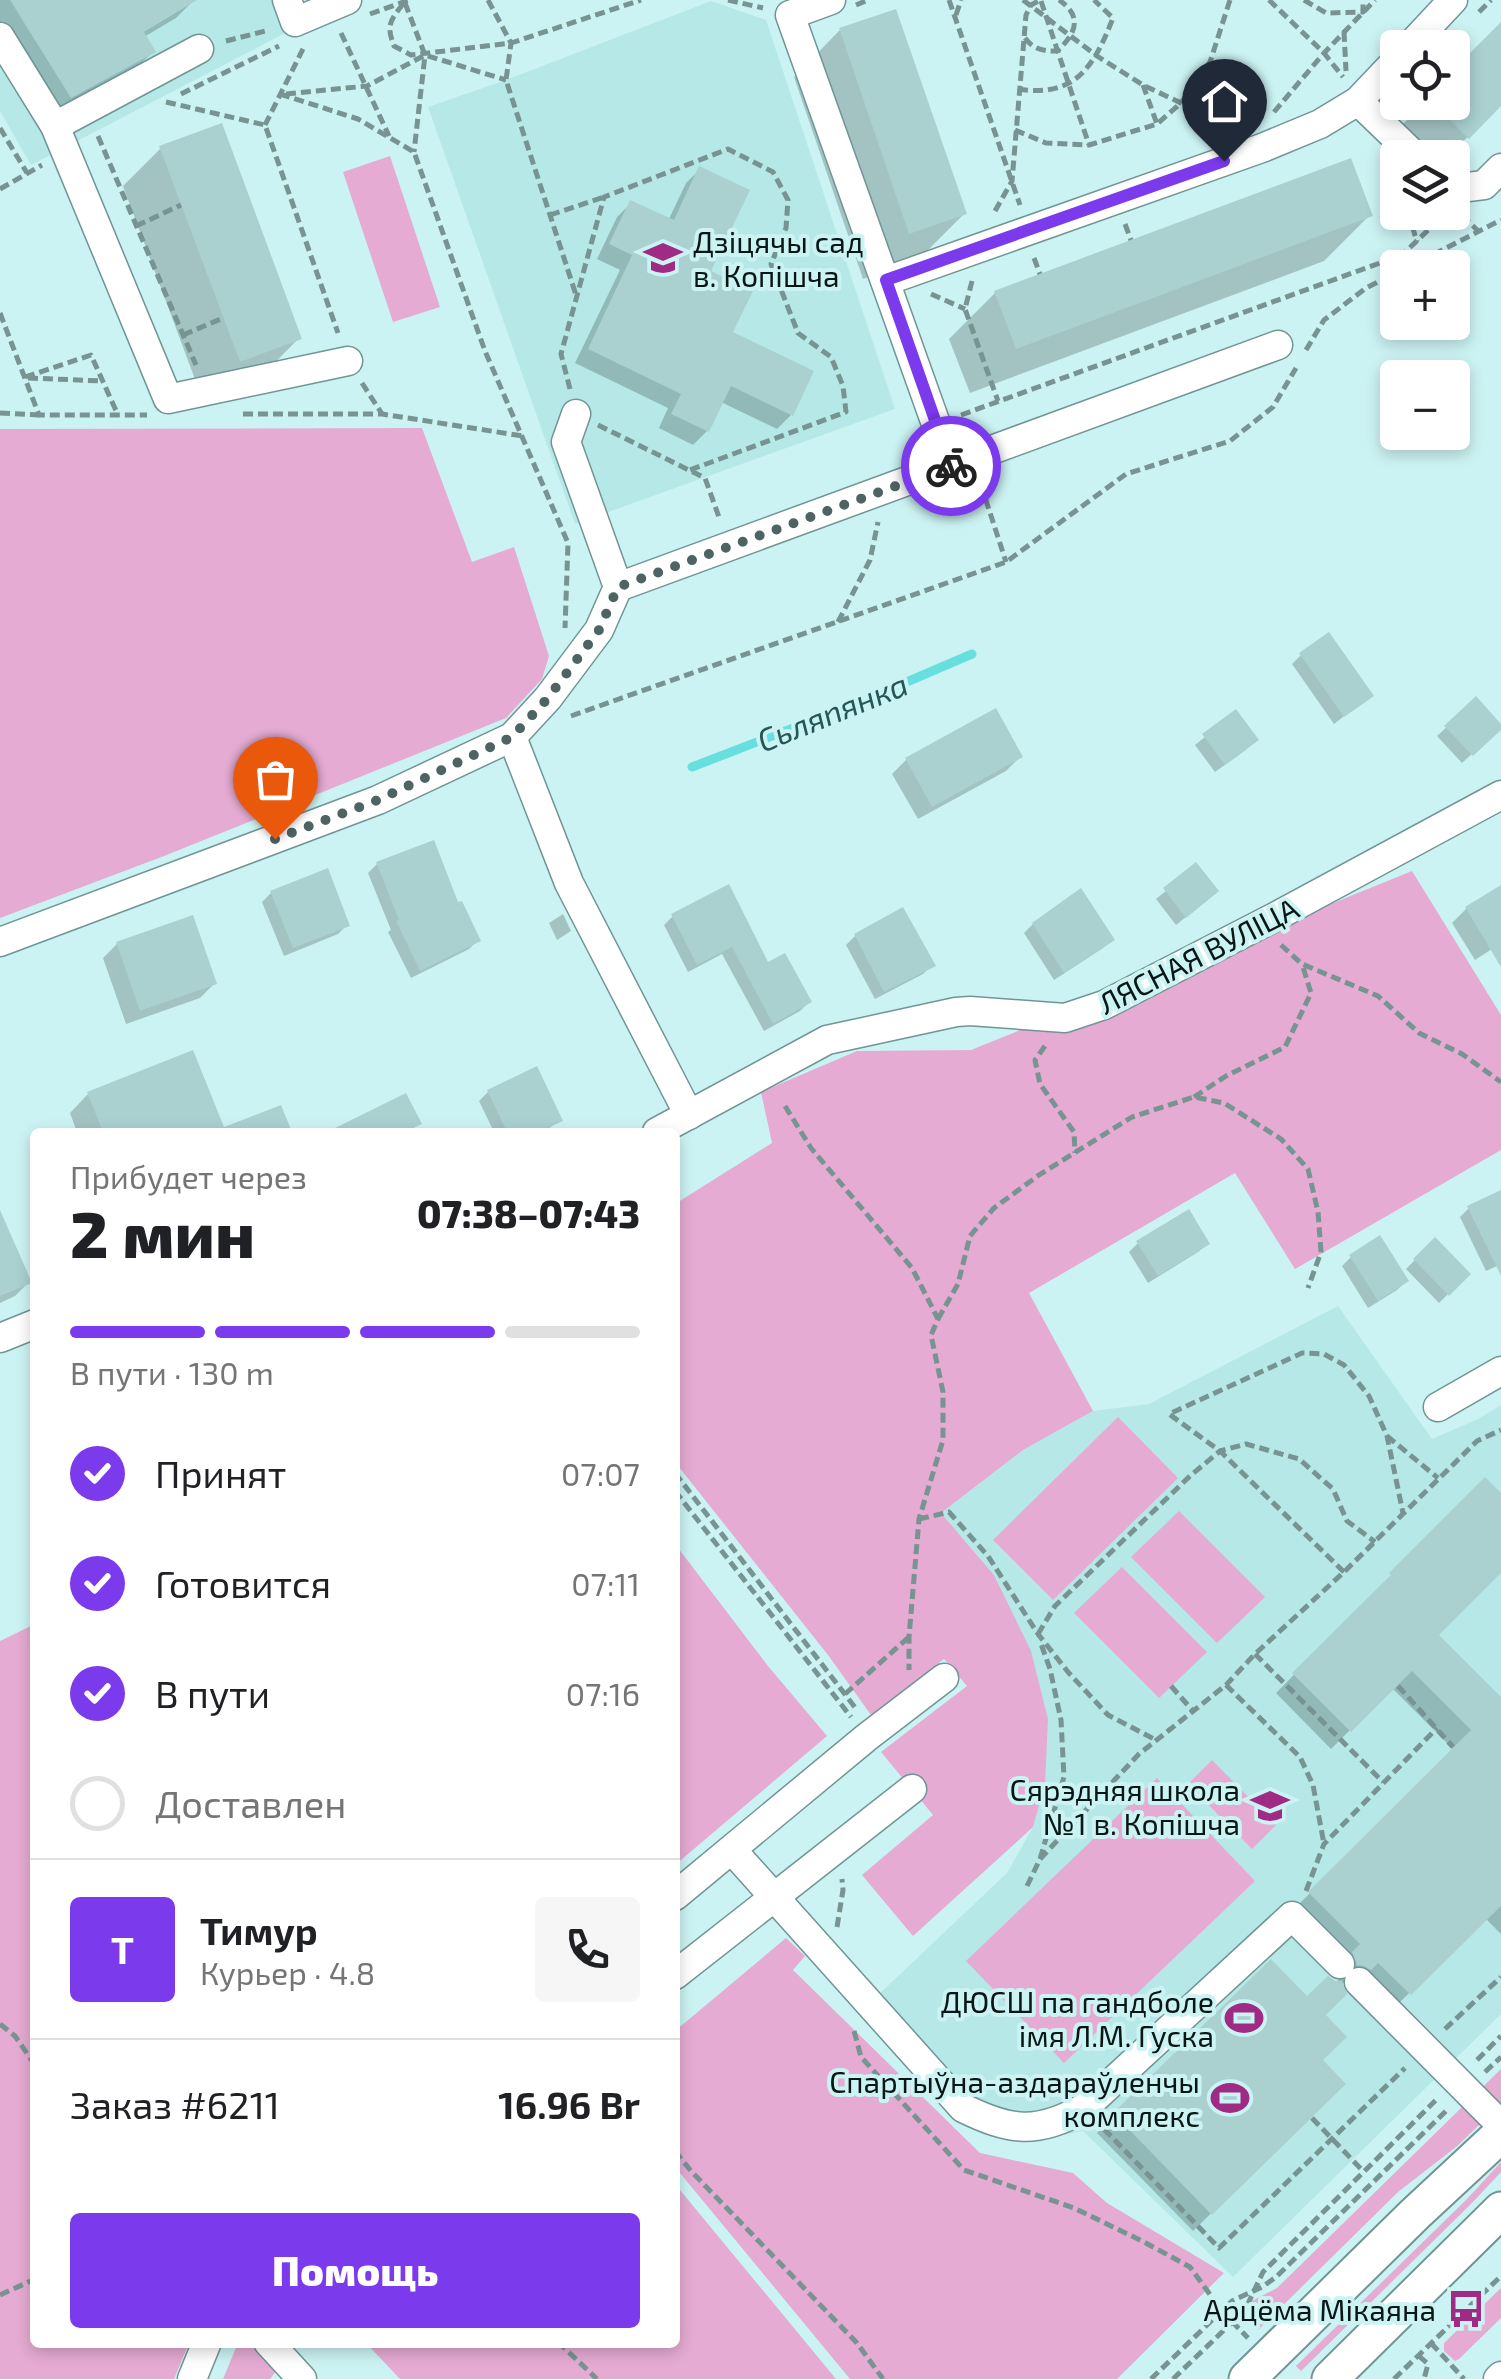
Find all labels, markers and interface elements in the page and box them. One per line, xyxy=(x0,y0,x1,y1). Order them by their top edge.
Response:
map controls xyxy=(1380,30,1470,450)
button: locate xyxy=(1380,30,1470,120)
pin xyxy=(1182,59,1267,162)
icon: home xyxy=(1197,74,1252,129)
button: layers xyxy=(1380,140,1470,230)
place label: Дзіцячы сад в. Копішча xyxy=(693,223,864,293)
school or university icon: Дзіцячы сад в. Копішча xyxy=(642,237,684,279)
button: + xyxy=(1380,250,1470,340)
button: − xyxy=(1380,360,1470,450)
courier xyxy=(901,416,1001,516)
icon: bike xyxy=(924,439,979,494)
water label: Сьляпянка xyxy=(751,664,913,758)
pin xyxy=(233,737,318,840)
icon: bag xyxy=(248,752,303,807)
street label: ЛЯСНАЯ ВУЛІЦА xyxy=(1092,889,1304,1021)
text: Прибудет через xyxy=(70,1157,307,1195)
text: 07:38–07:43 xyxy=(417,1190,640,1236)
text: 2 мин xyxy=(70,1193,255,1271)
text: В пути · 130 m xyxy=(70,1353,274,1391)
icon: check xyxy=(70,1446,125,1501)
text: Принят xyxy=(155,1450,286,1496)
text: 07:07 xyxy=(561,1454,640,1492)
icon: check xyxy=(70,1556,125,1611)
text: Готовится xyxy=(155,1560,331,1606)
text: 07:11 xyxy=(571,1564,640,1602)
icon: check xyxy=(70,1666,125,1721)
text: В пути xyxy=(155,1670,270,1716)
text: 07:16 xyxy=(566,1674,640,1712)
place label: Сярэдняя школа №1 в. Копішча xyxy=(1010,1771,1240,1841)
text: Доставлен xyxy=(155,1780,346,1826)
school or university icon: Сярэдняя школа №1 в. Копішча xyxy=(1249,1785,1291,1827)
button: phone xyxy=(535,1897,640,2002)
text: Тимур xyxy=(200,1907,318,1953)
text: Т xyxy=(111,1926,134,1972)
text: Курьер · 4.8 xyxy=(200,1953,375,1991)
place label: ДЮСШ па гандболе імя Л.М. Гуска xyxy=(941,1983,1214,2054)
sports icon: ДЮСШ па гандболе імя Л.М. Гуска xyxy=(1223,1997,1265,2039)
place label: Спартыўна-аздараўленчы комплекс xyxy=(829,2063,1200,2133)
sports icon: Спартыўна-аздараўленчы комплекс xyxy=(1209,2077,1251,2119)
text: Заказ #6211 xyxy=(70,2081,280,2127)
text: 16.96 Br xyxy=(498,2081,640,2127)
button: Помощь xyxy=(70,2213,640,2328)
bus stop icon: Арцёма Мікаяна xyxy=(1445,2288,1487,2330)
place label: Арцёма Мікаяна xyxy=(1203,2291,1436,2327)

